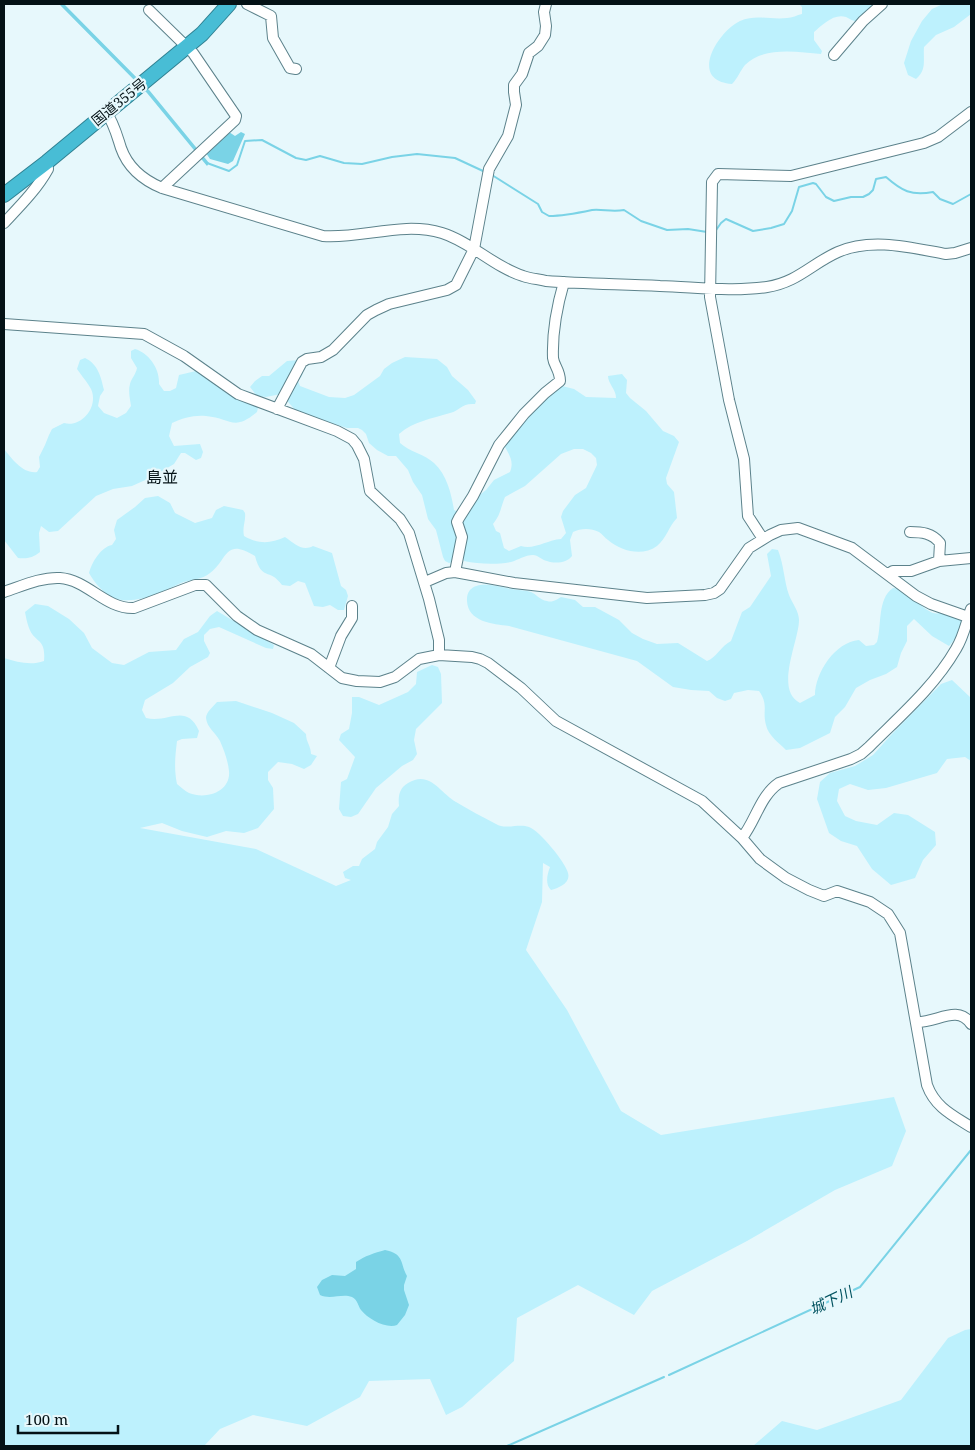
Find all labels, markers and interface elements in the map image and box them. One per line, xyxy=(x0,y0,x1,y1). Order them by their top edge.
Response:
street label: 国道355号 xyxy=(87,74,150,130)
district label: 島並 xyxy=(146,466,178,488)
water label: 城下川 xyxy=(806,1281,857,1319)
scale bar xyxy=(18,1402,118,1434)
text: 100 m xyxy=(25,1409,68,1429)

